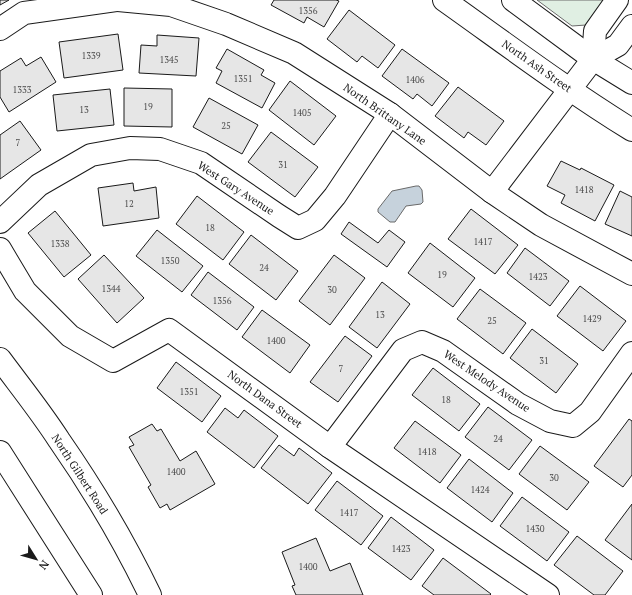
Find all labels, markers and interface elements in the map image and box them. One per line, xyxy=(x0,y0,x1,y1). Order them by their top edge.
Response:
house number: 1356 xyxy=(298,5,318,17)
street label: North Ash Street xyxy=(499,37,575,95)
house number: 1339 xyxy=(81,50,101,62)
house number: 1345 xyxy=(159,54,179,66)
house number: 1351 xyxy=(233,73,253,85)
house number: 1406 xyxy=(405,74,425,86)
street label: North Brittany Lane xyxy=(341,80,430,148)
house number: 1333 xyxy=(12,84,32,96)
house number: 19 xyxy=(143,101,153,113)
house number: 13 xyxy=(79,104,89,116)
house number: 1405 xyxy=(292,107,312,119)
house number: 25 xyxy=(221,120,231,132)
house number: 7 xyxy=(16,137,21,149)
street label: West Gary Avenue xyxy=(195,158,277,218)
house number: 31 xyxy=(278,159,288,171)
house number: 1418 xyxy=(574,184,594,196)
house number: 12 xyxy=(124,198,134,210)
house number: 18 xyxy=(205,222,215,234)
house number: 1417 xyxy=(473,236,493,248)
house number: 1338 xyxy=(50,238,70,250)
house number: 1350 xyxy=(160,255,180,267)
house number: 24 xyxy=(259,262,269,274)
house number: 19 xyxy=(437,269,447,281)
house number: 1423 xyxy=(528,271,548,283)
house number: 1344 xyxy=(101,283,121,295)
house number: 30 xyxy=(327,284,337,296)
house number: 1356 xyxy=(212,295,232,307)
house number: 13 xyxy=(375,309,385,321)
house number: 1429 xyxy=(582,313,602,325)
house number: 25 xyxy=(487,315,497,327)
house number: 1400 xyxy=(266,335,286,347)
street label: West Melody Avenue xyxy=(441,347,533,415)
house number: 31 xyxy=(539,355,549,367)
house number: 7 xyxy=(339,363,344,375)
street label: North Dana Street xyxy=(225,367,305,431)
house number: 1351 xyxy=(179,386,199,398)
house number: 18 xyxy=(441,394,451,406)
street label: North Gilbert Road xyxy=(49,431,111,517)
house number: 24 xyxy=(493,433,503,445)
house number: 1418 xyxy=(417,446,437,458)
house number: 1400 xyxy=(166,466,186,478)
house number: 30 xyxy=(549,472,559,484)
house number: 1424 xyxy=(470,484,490,496)
house number: 1417 xyxy=(339,507,359,519)
house number: 1430 xyxy=(525,523,545,535)
north arrow xyxy=(16,539,56,579)
house number: 1423 xyxy=(391,543,411,555)
text: N xyxy=(35,557,52,573)
house number: 1400 xyxy=(298,561,318,573)

